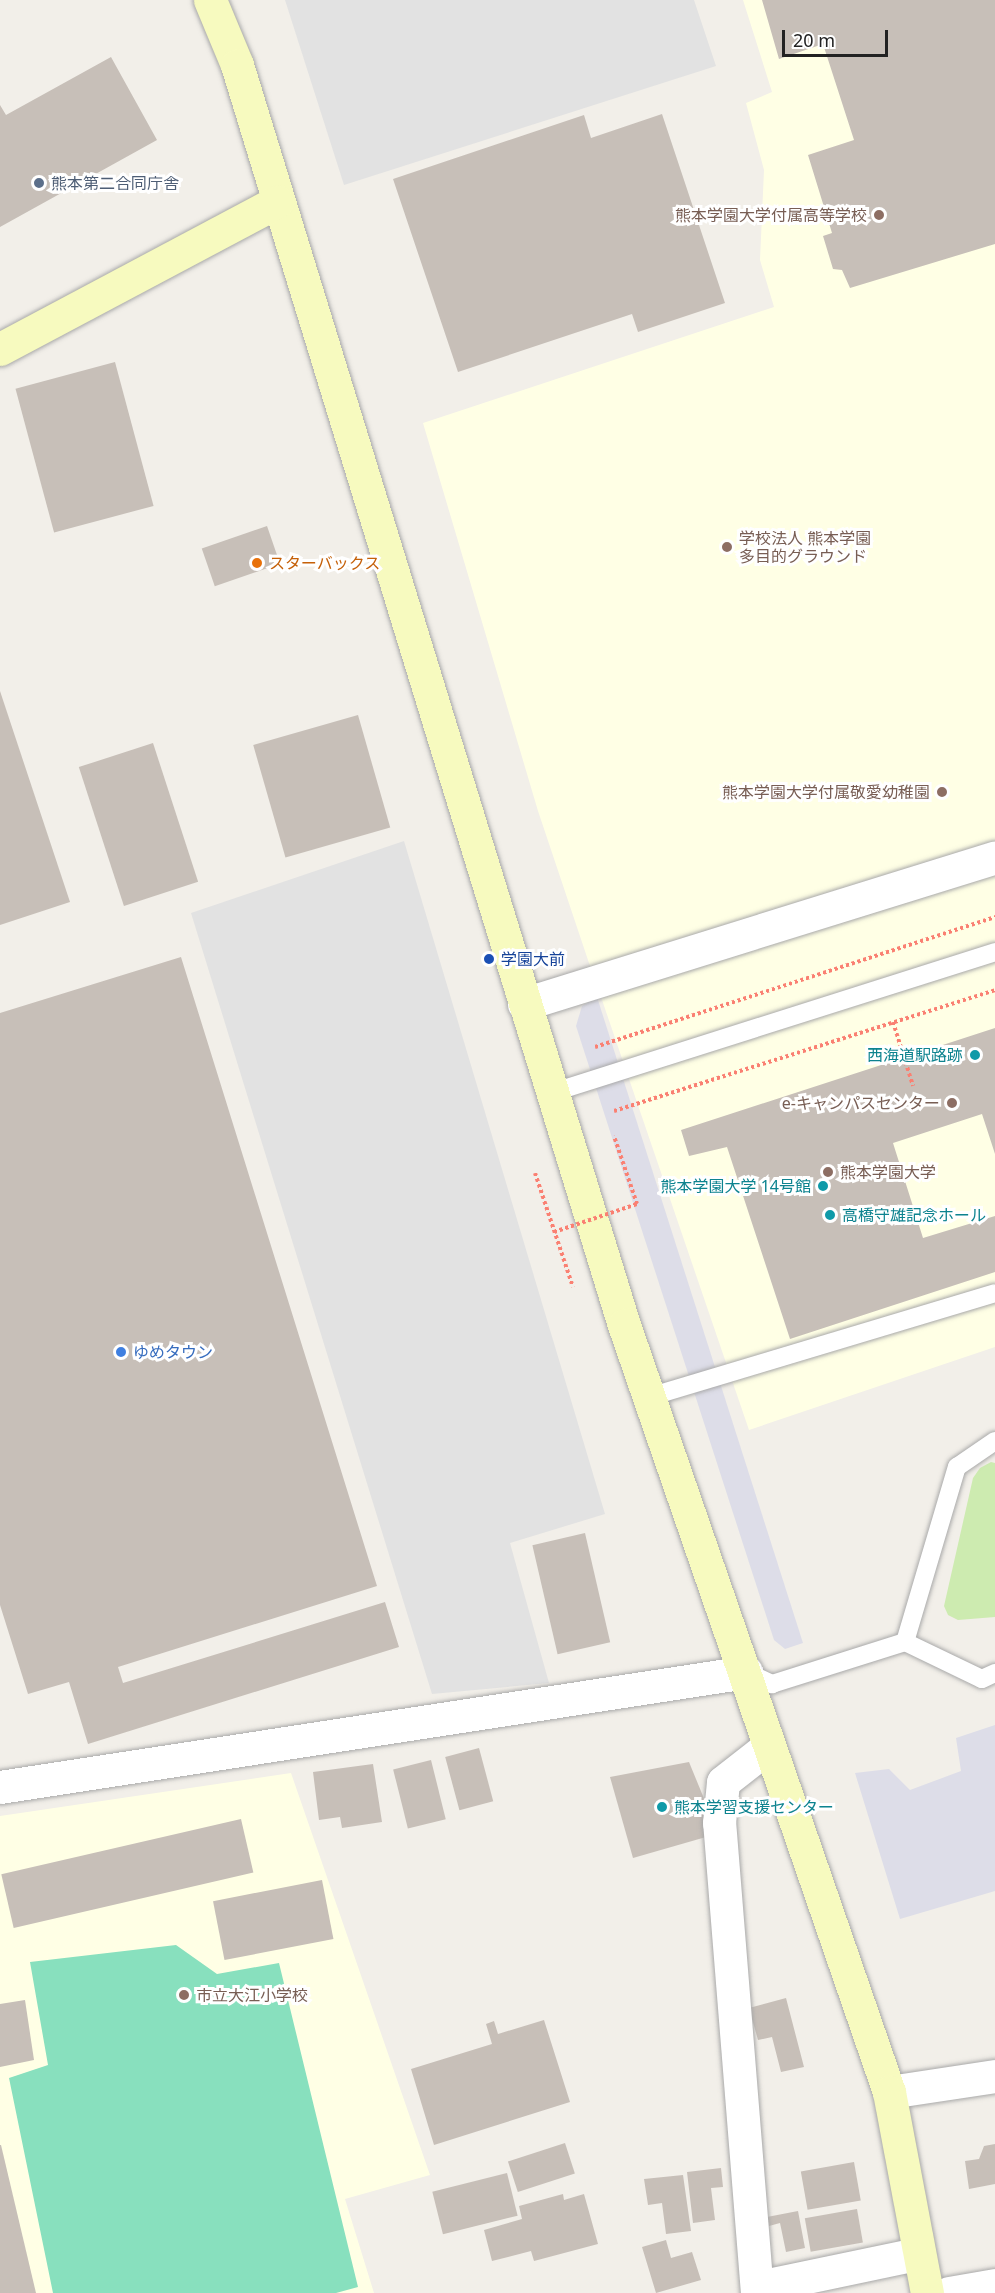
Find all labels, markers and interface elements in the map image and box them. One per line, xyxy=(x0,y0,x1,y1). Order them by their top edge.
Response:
scale bar xyxy=(785,18,892,56)
text: 20 m xyxy=(793,28,835,52)
place label: 熊本第二合同庁舎 xyxy=(51,173,179,193)
marker: 熊本第二合同庁舎 xyxy=(32,176,46,190)
place label: 熊本学園大学付属高等学校 xyxy=(675,205,867,225)
marker: 熊本学園大学付属高等学校 xyxy=(872,208,886,222)
place label: 学校法人 熊本学園 多目的グラウンド xyxy=(739,528,871,566)
marker: 学校法人 熊本学園 多目的グラウンド xyxy=(720,540,734,554)
place label: スターバックス xyxy=(269,553,381,573)
marker: スターバックス xyxy=(250,556,264,570)
place label: 熊本学園大学付属敬愛幼稚園 xyxy=(722,782,930,802)
marker: 熊本学園大学付属敬愛幼稚園 xyxy=(935,785,949,799)
place label: 学園大前 xyxy=(501,949,565,969)
marker: 学園大前 xyxy=(482,952,496,966)
place label: 西海道駅路跡 xyxy=(867,1045,963,1065)
marker: 西海道駅路跡 xyxy=(968,1048,982,1062)
place label: e-キャンパスセンター xyxy=(782,1093,940,1113)
marker: e-キャンパスセンター xyxy=(945,1096,959,1110)
place label: 熊本学園大学 xyxy=(840,1162,936,1182)
marker: 熊本学園大学 xyxy=(821,1165,835,1179)
place label: 熊本学園大学 14号館 xyxy=(661,1176,811,1196)
marker: 熊本学園大学 14号館 xyxy=(816,1179,830,1193)
place label: 高橋守雄記念ホール xyxy=(842,1205,986,1225)
marker: 高橋守雄記念ホール xyxy=(823,1208,837,1222)
place label: ゆめタウン xyxy=(133,1342,213,1362)
marker: ゆめタウン xyxy=(114,1345,128,1359)
place label: 熊本学習支援センター xyxy=(674,1797,834,1817)
marker: 熊本学習支援センター xyxy=(655,1800,669,1814)
place label: 市立大江小学校 xyxy=(196,1985,308,2005)
marker: 市立大江小学校 xyxy=(177,1988,191,2002)

